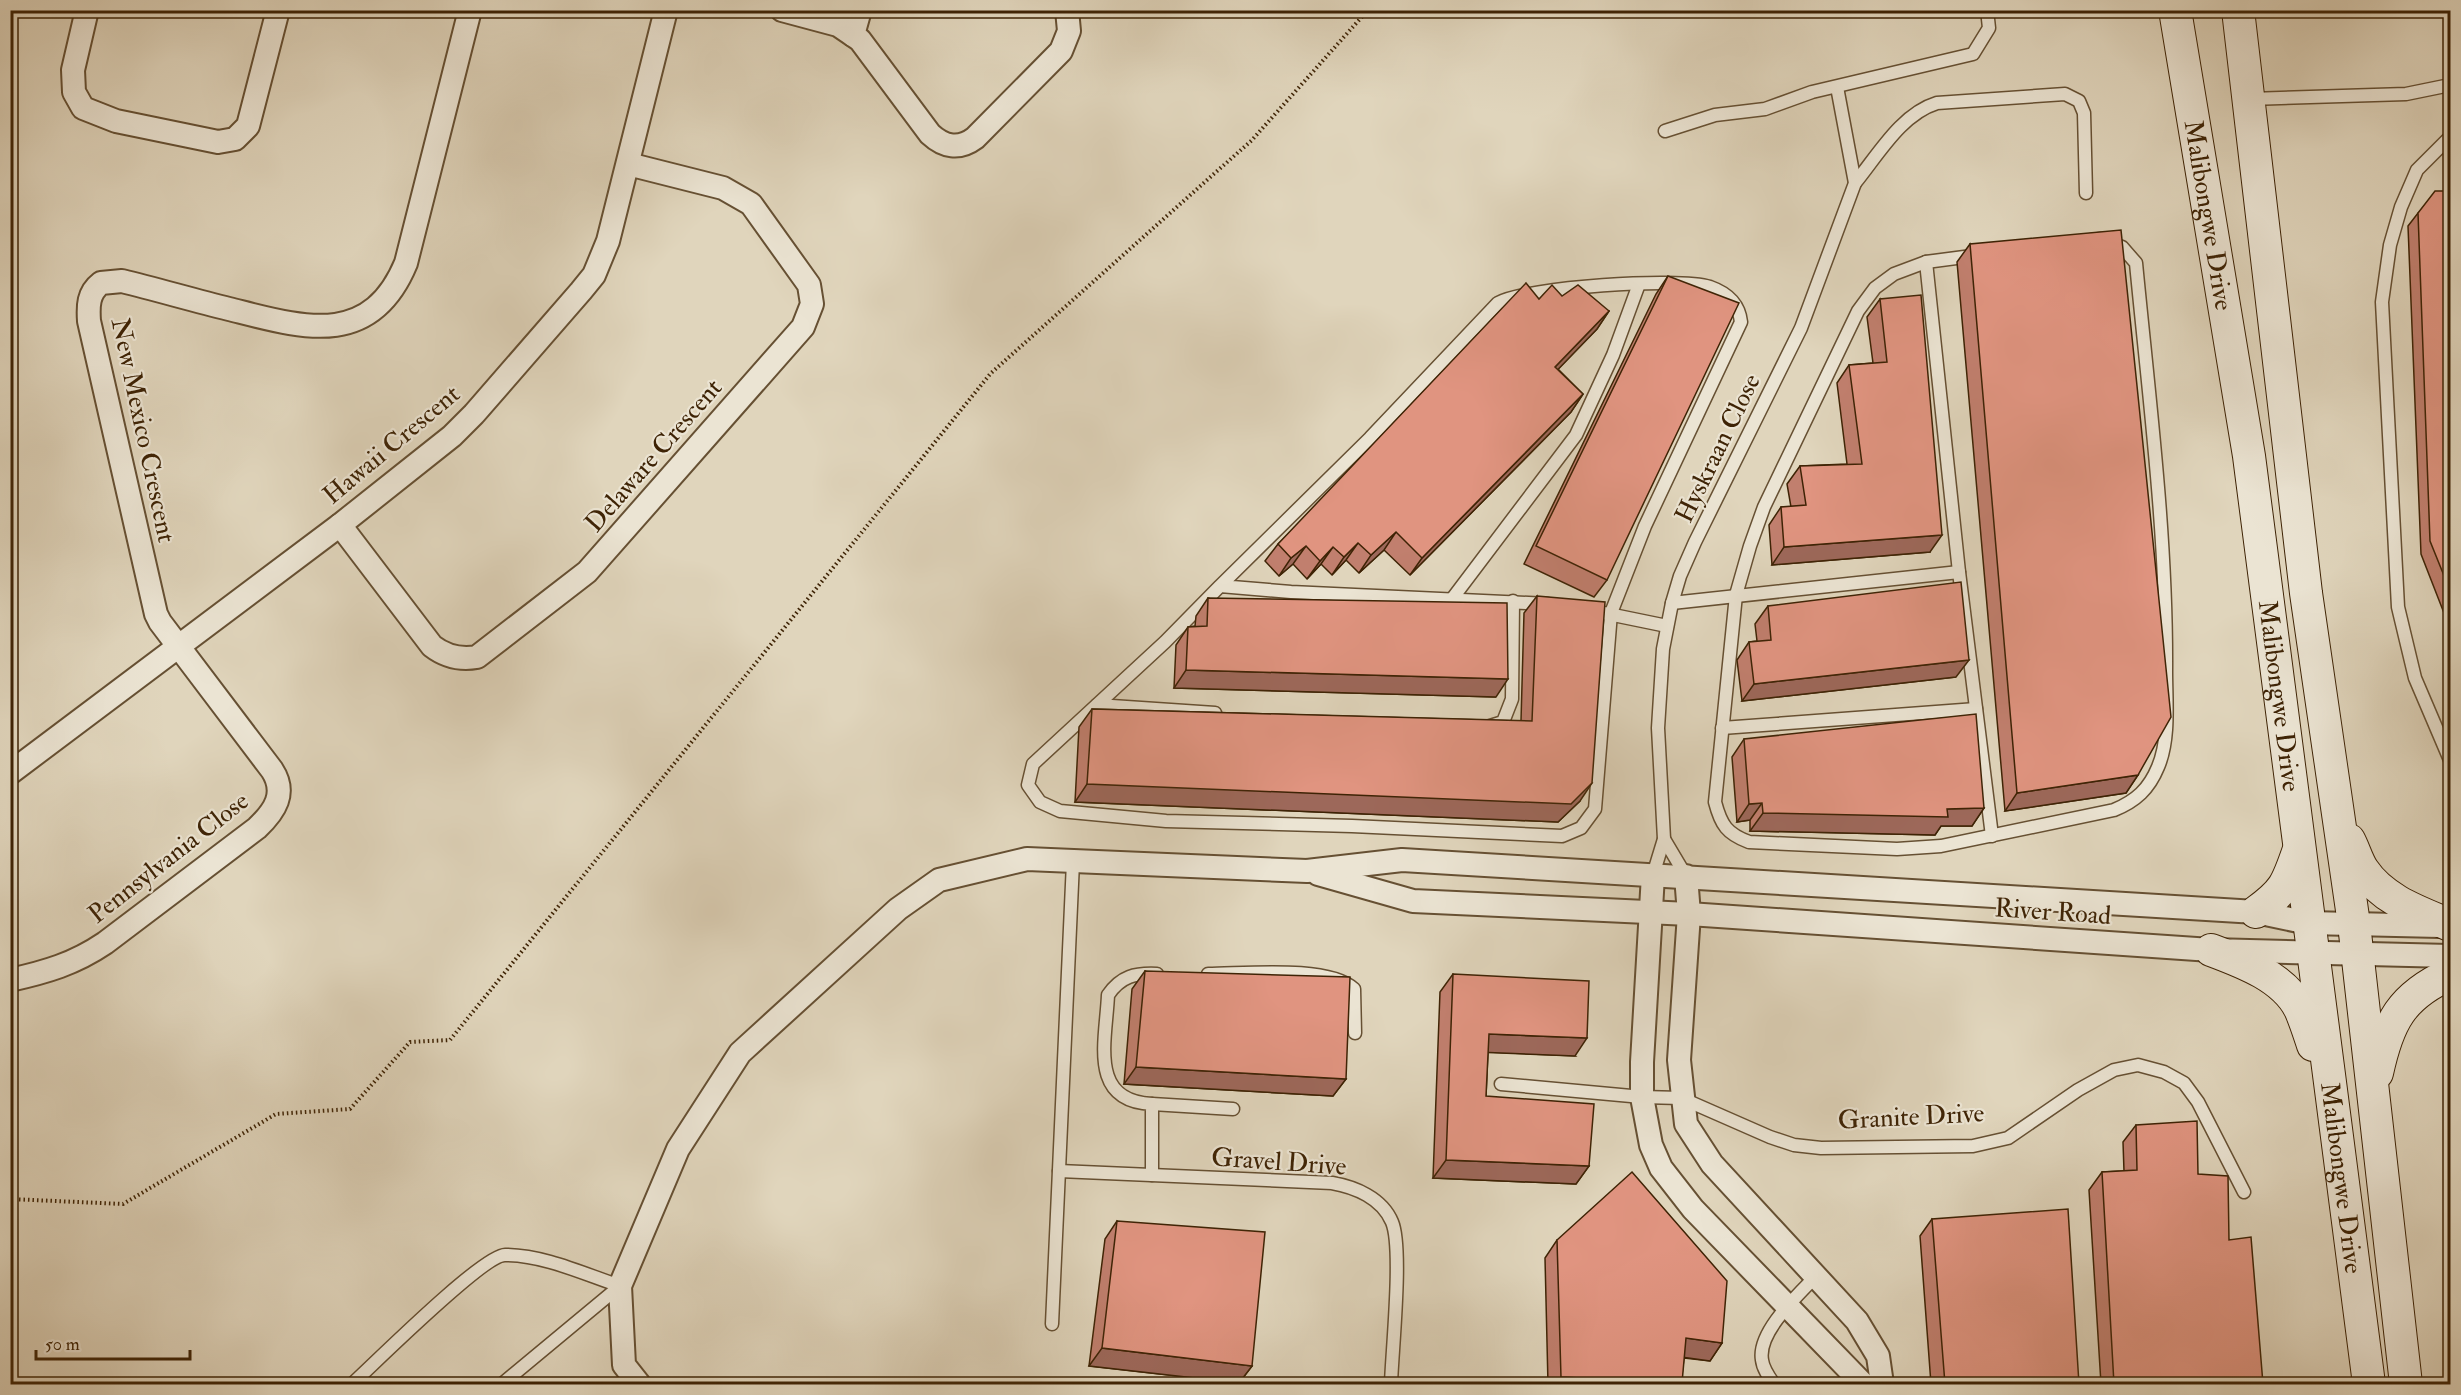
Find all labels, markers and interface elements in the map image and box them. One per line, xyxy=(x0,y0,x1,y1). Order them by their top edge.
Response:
street label: Malibongwe Drive xyxy=(2177,118,2240,313)
street label: New Mexico Crescent xyxy=(104,315,182,545)
street label: Hyskraan Close xyxy=(1668,369,1768,528)
street label: Delaware Crescent xyxy=(578,372,729,539)
street label: Hawaii Crescent xyxy=(317,378,467,511)
street label: Malibongwe Drive xyxy=(2251,599,2307,794)
street label: Pennsylvania Close xyxy=(82,785,255,930)
street label: River Road xyxy=(1994,892,2112,932)
street label: Malibongwe Drive xyxy=(2313,1081,2370,1276)
street label: Granite Drive xyxy=(1837,1097,1985,1137)
street label: Gravel Drive xyxy=(1210,1141,1348,1183)
scale bar xyxy=(36,1323,190,1361)
text: 50 m xyxy=(45,1333,80,1356)

